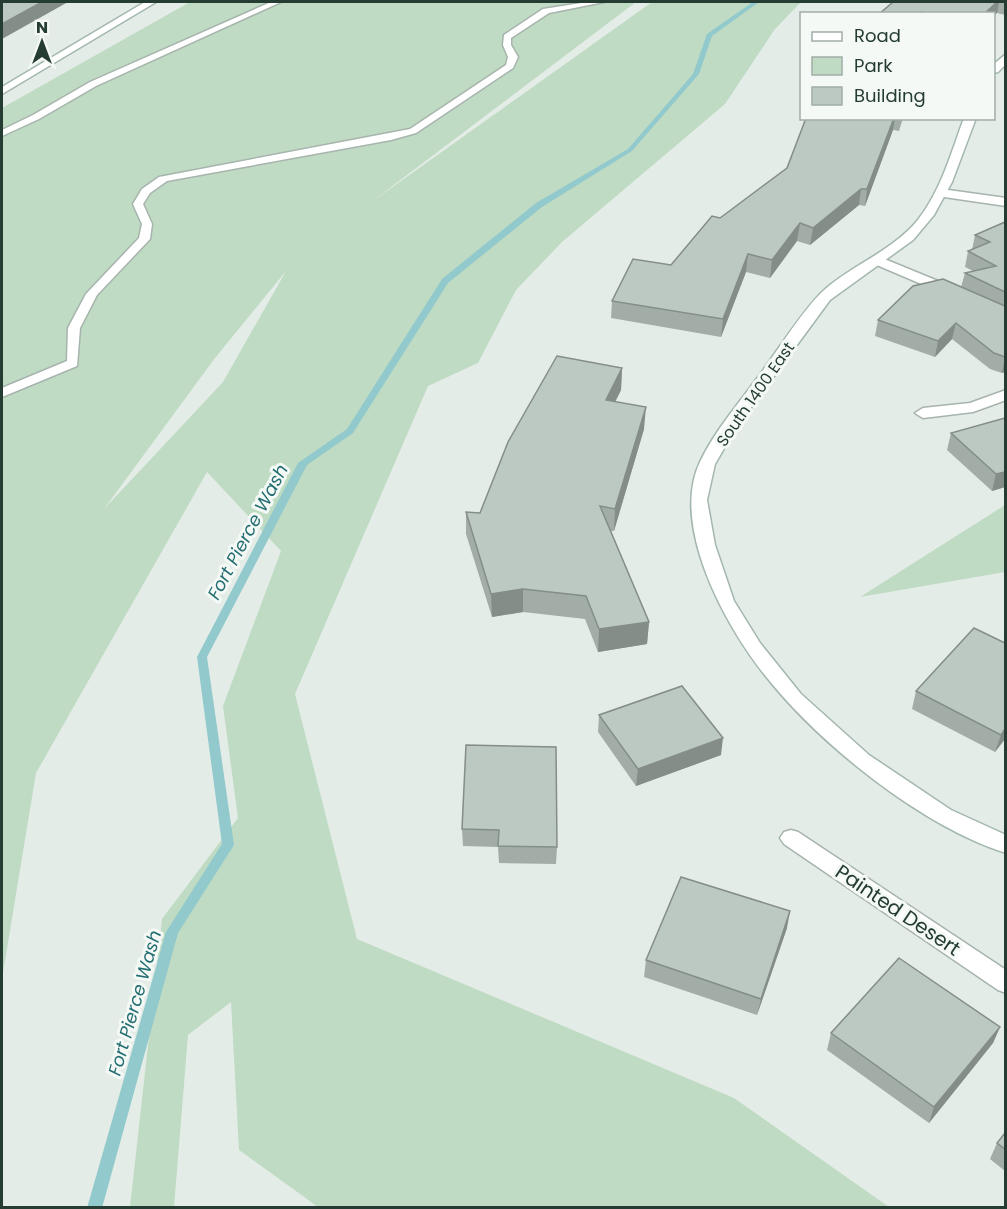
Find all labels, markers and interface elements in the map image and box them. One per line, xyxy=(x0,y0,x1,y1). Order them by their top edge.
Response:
north arrow xyxy=(12,12,72,72)
legend xyxy=(800,12,995,120)
text: N xyxy=(36,16,48,39)
text: Road xyxy=(854,23,901,48)
text: Park xyxy=(854,53,893,78)
text: Building xyxy=(854,83,926,108)
street label: South 1400 East xyxy=(711,337,800,451)
water label: Fort Pierce Wash xyxy=(201,460,294,604)
street label: Painted Desert xyxy=(830,858,966,962)
water label: Fort Pierce Wash xyxy=(102,927,167,1078)

